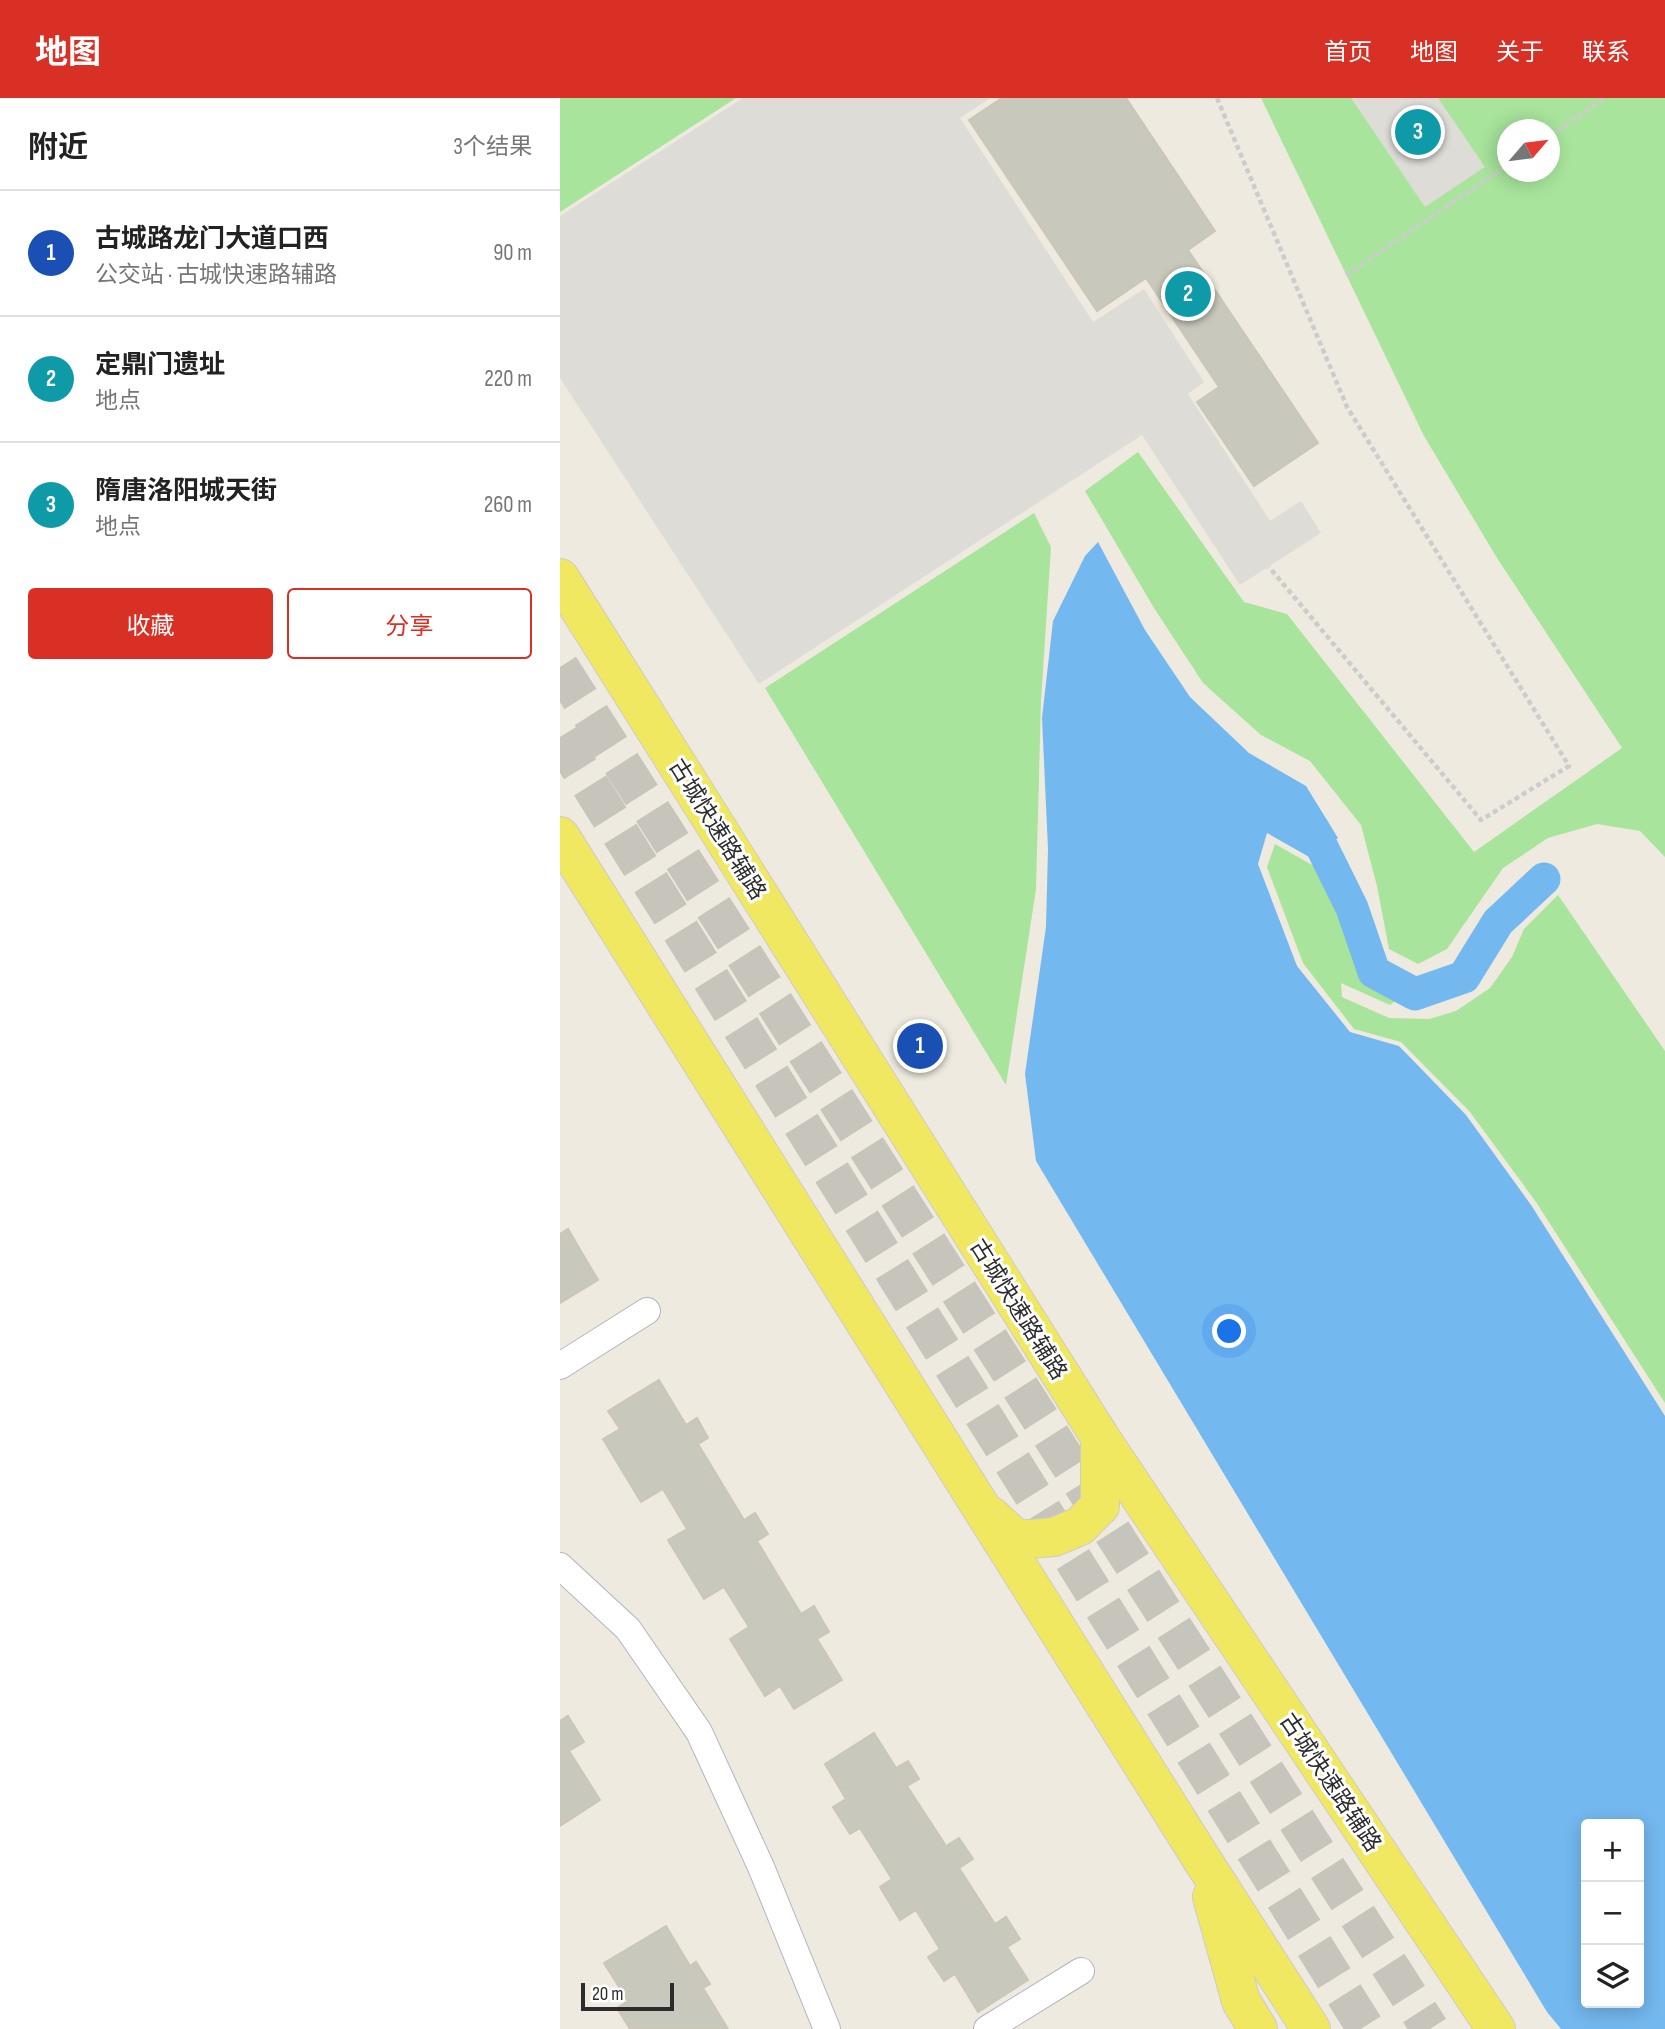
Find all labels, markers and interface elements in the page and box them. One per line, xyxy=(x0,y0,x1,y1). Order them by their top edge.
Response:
text: 地图 xyxy=(35,33,101,73)
text: 首页 xyxy=(1324,38,1372,67)
text: 地图 xyxy=(1410,38,1458,67)
text: 关于 xyxy=(1496,38,1544,67)
text: 联系 xyxy=(1582,38,1630,67)
pin: 3 xyxy=(1395,106,1441,158)
north arrow xyxy=(1497,119,1560,182)
text: 附近 xyxy=(28,130,88,166)
text: 3个结果 xyxy=(453,133,532,161)
text: 古城路龙门大道口西 xyxy=(95,224,329,255)
text: 1 xyxy=(46,239,56,267)
text: 90 m xyxy=(493,239,532,267)
text: 公交站 · 古城快速路辅路 xyxy=(95,261,337,289)
pin: 2 xyxy=(1165,268,1211,320)
text: 定鼎门遗址 xyxy=(95,350,225,381)
text: 2 xyxy=(46,365,56,393)
text: 220 m xyxy=(484,365,532,393)
text: 地点 xyxy=(95,387,141,415)
text: 隋唐洛阳城天街 xyxy=(95,476,277,507)
text: 3 xyxy=(46,491,56,519)
text: 260 m xyxy=(484,491,532,519)
text: 地点 xyxy=(95,513,141,541)
button: 收藏 xyxy=(28,588,273,659)
button: 分享 xyxy=(287,588,532,659)
street label: 古城快速路辅路 xyxy=(663,754,772,905)
pin: 1 xyxy=(897,1020,943,1072)
street label: 古城快速路辅路 xyxy=(964,1234,1073,1385)
your location xyxy=(1212,1314,1246,1348)
street label: 古城快速路辅路 xyxy=(1274,1708,1387,1857)
map controls xyxy=(1581,1819,1644,2008)
button: + xyxy=(1581,1819,1644,1882)
button: − xyxy=(1581,1882,1644,1945)
button: layers xyxy=(1581,1945,1644,2008)
scale bar xyxy=(581,1980,674,2012)
text: 20 m xyxy=(592,1983,624,2006)

